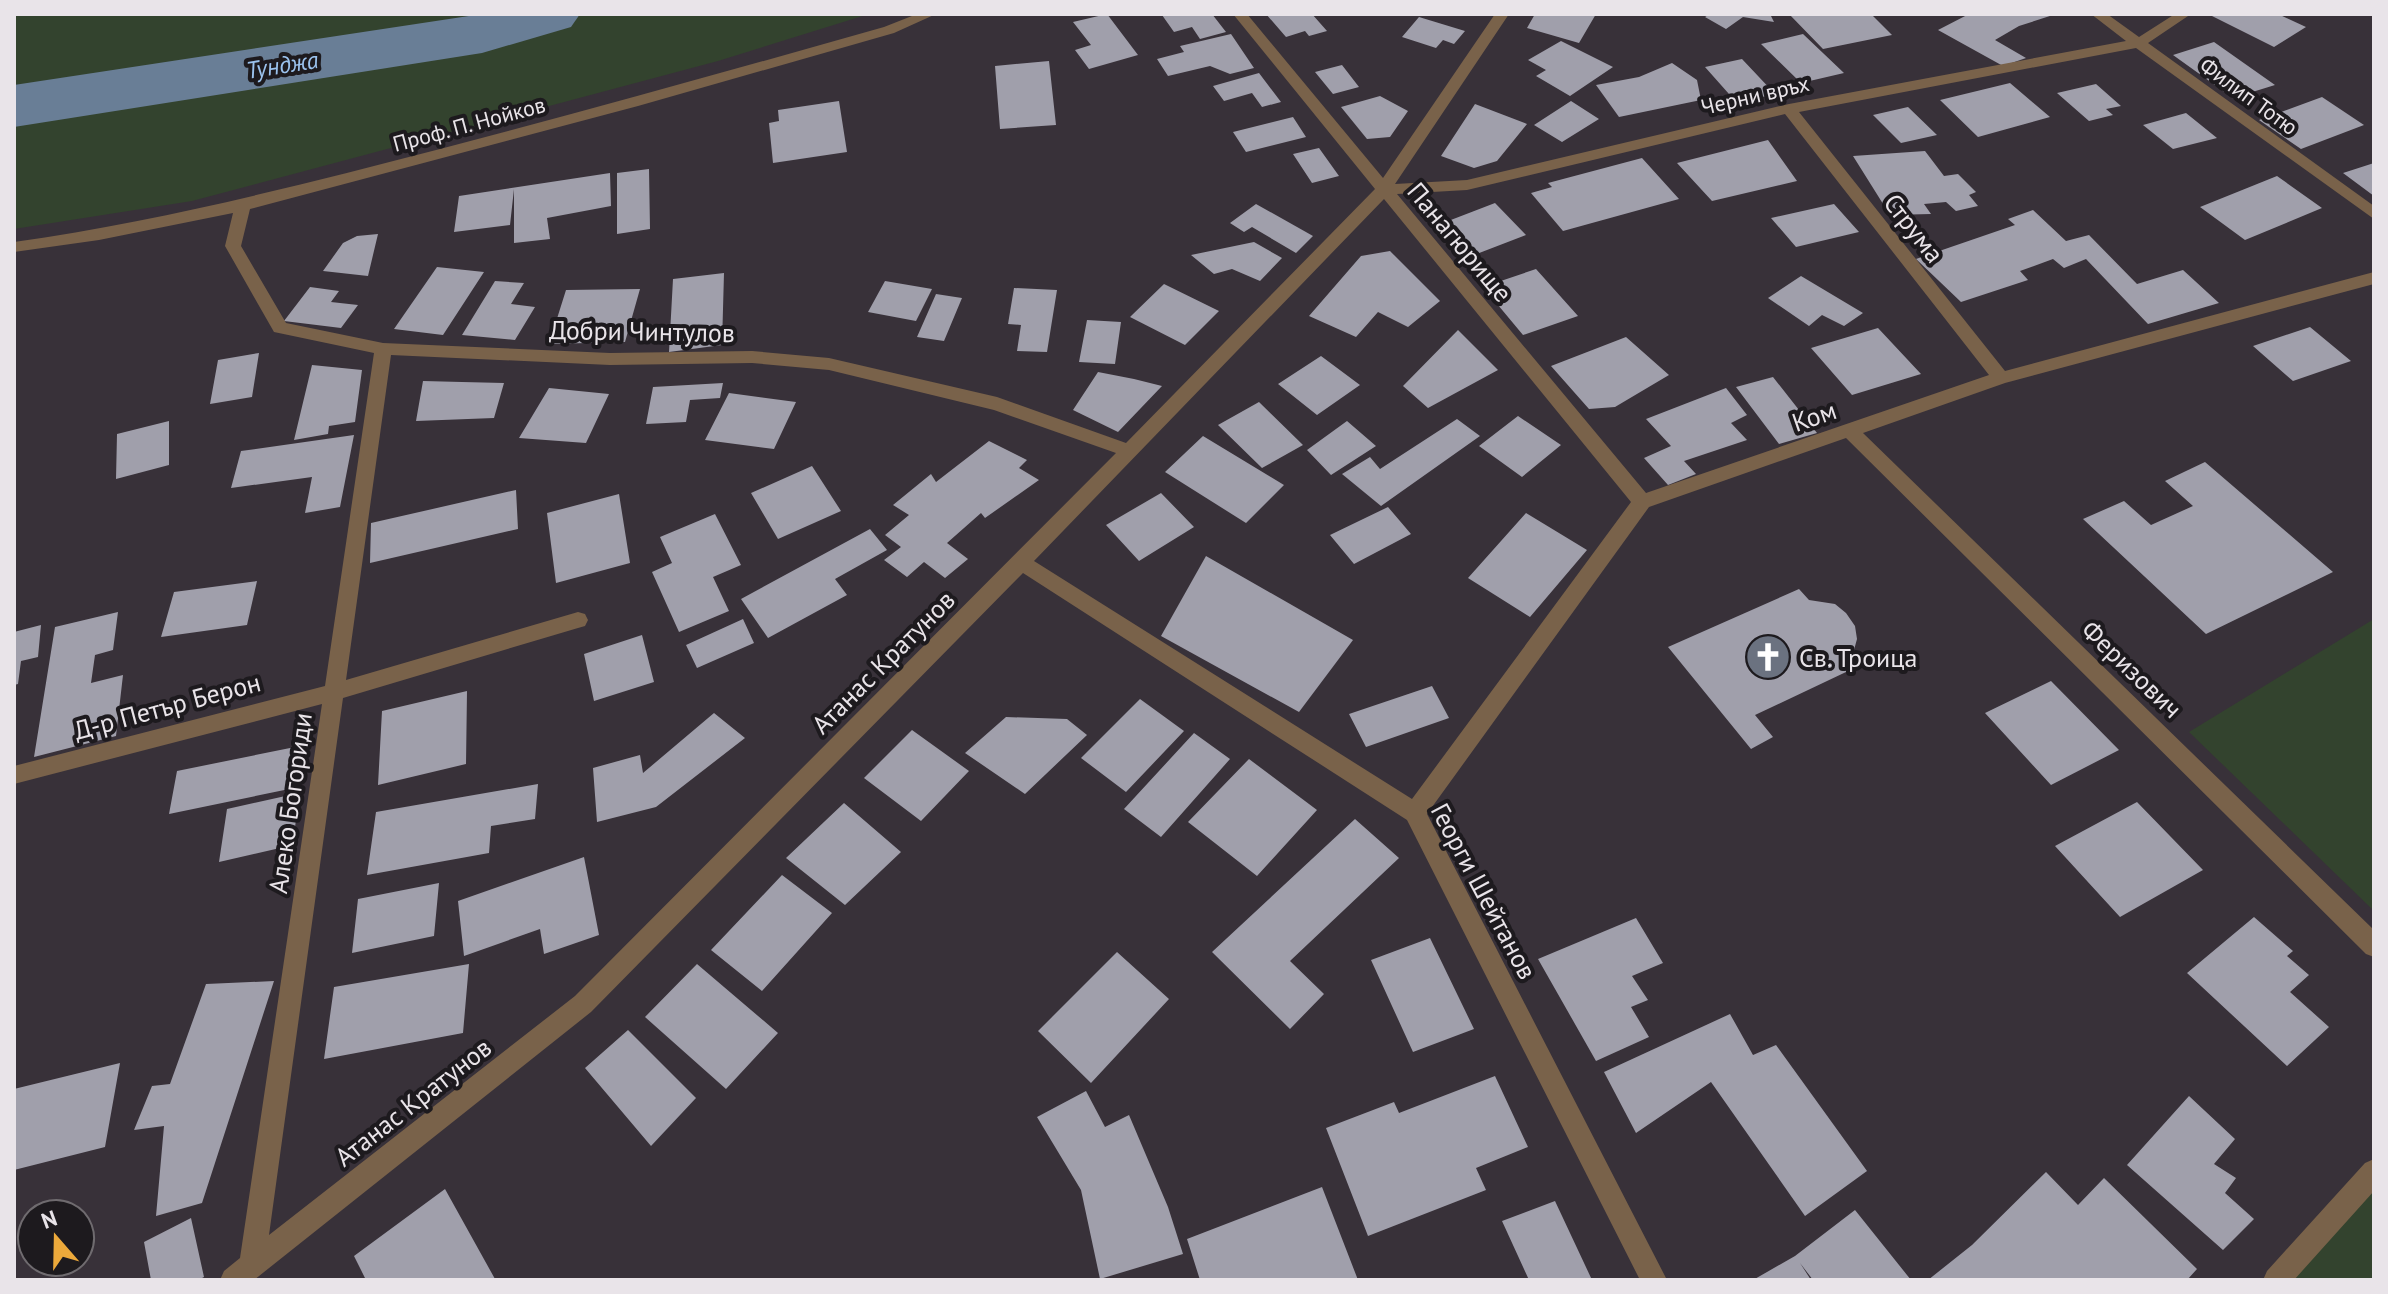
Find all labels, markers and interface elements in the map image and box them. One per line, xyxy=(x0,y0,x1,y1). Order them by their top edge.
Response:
water label: Тунджа xyxy=(244,44,321,86)
street label: Филип Тотю xyxy=(2194,51,2304,141)
street label: Черни връх xyxy=(1698,69,1812,121)
street label: Проф. П. Нойков xyxy=(390,90,548,158)
street label: Панагюрище xyxy=(1400,175,1520,309)
street label: Струма xyxy=(1877,187,1951,269)
street label: Добри Чинтулов xyxy=(549,313,735,349)
street label: Ком xyxy=(1787,393,1841,439)
street label: Атанас Кратунов xyxy=(804,583,962,741)
street label: Феризович xyxy=(2075,613,2189,725)
church icon: Св. Троица xyxy=(1744,633,1792,681)
place label: Св. Троица xyxy=(1799,641,1917,674)
street label: Д-р Петър Берон xyxy=(70,665,264,747)
street label: Алеко Богориди xyxy=(261,710,319,896)
street label: Георги Шейтанов xyxy=(1424,797,1544,985)
street label: Атанас Кратунов xyxy=(328,1031,498,1173)
north arrow xyxy=(16,1198,96,1278)
text: N xyxy=(38,1204,61,1235)

